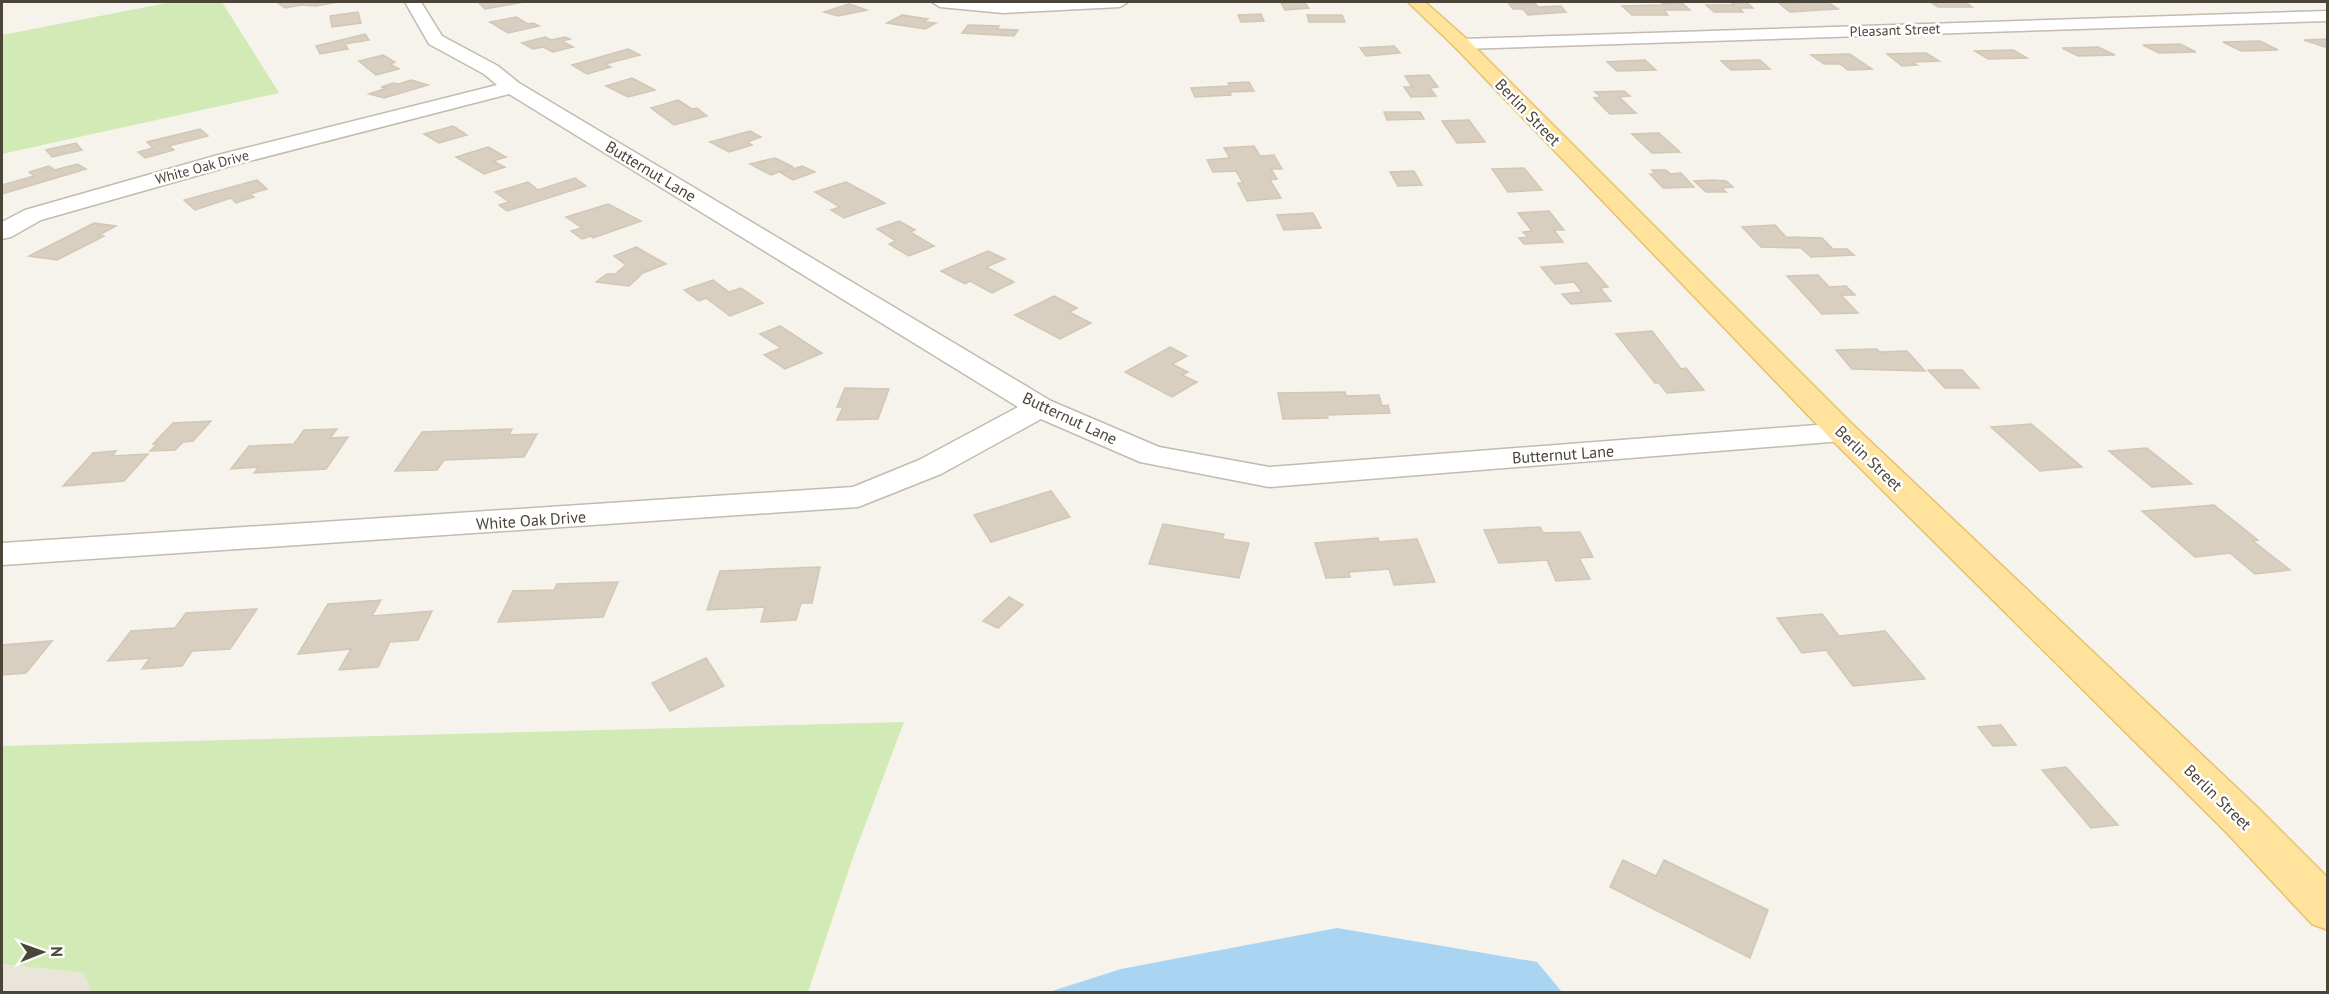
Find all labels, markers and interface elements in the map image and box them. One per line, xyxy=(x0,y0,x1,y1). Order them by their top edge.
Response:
street label: Pleasant Street xyxy=(1849,19,1941,41)
street label: Berlin Street xyxy=(1491,74,1565,150)
street label: Butternut Lane xyxy=(602,136,700,206)
street label: White Oak Drive xyxy=(153,146,251,188)
street label: Butternut Lane xyxy=(1020,387,1120,449)
street label: Berlin Street xyxy=(1831,421,1907,495)
street label: Butternut Lane xyxy=(1511,440,1615,468)
street label: White Oak Drive xyxy=(475,506,587,534)
street label: Berlin Street xyxy=(2180,760,2256,834)
north arrow xyxy=(12,922,72,982)
text: N xyxy=(47,946,67,957)

